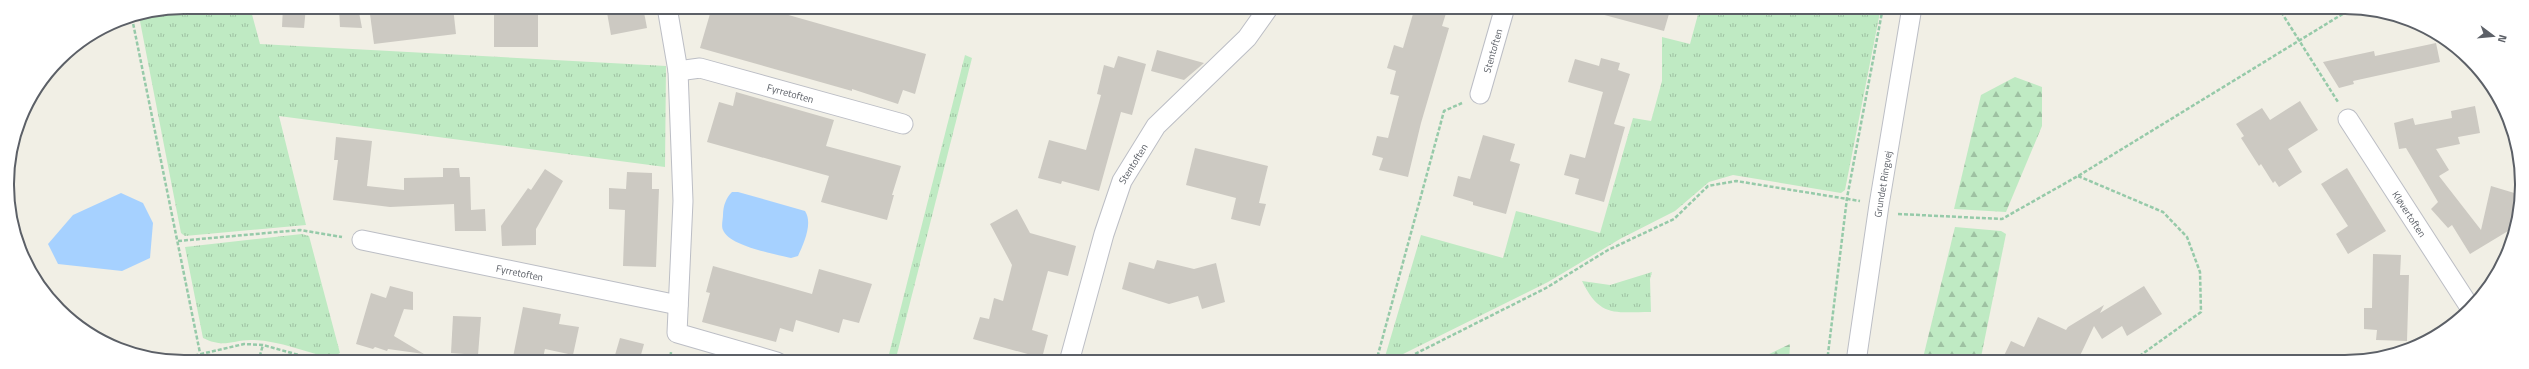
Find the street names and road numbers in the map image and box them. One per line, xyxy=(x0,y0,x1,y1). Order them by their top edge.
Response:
street label: Stentoften xyxy=(1479,27,1506,75)
street label: Fyrretoften xyxy=(765,80,815,107)
street label: Stentoften xyxy=(1115,141,1151,187)
street label: Grundet Ringvej xyxy=(1870,150,1896,218)
street label: Kløvertoften xyxy=(2388,188,2430,240)
street label: Fyrretoften xyxy=(495,261,545,285)

